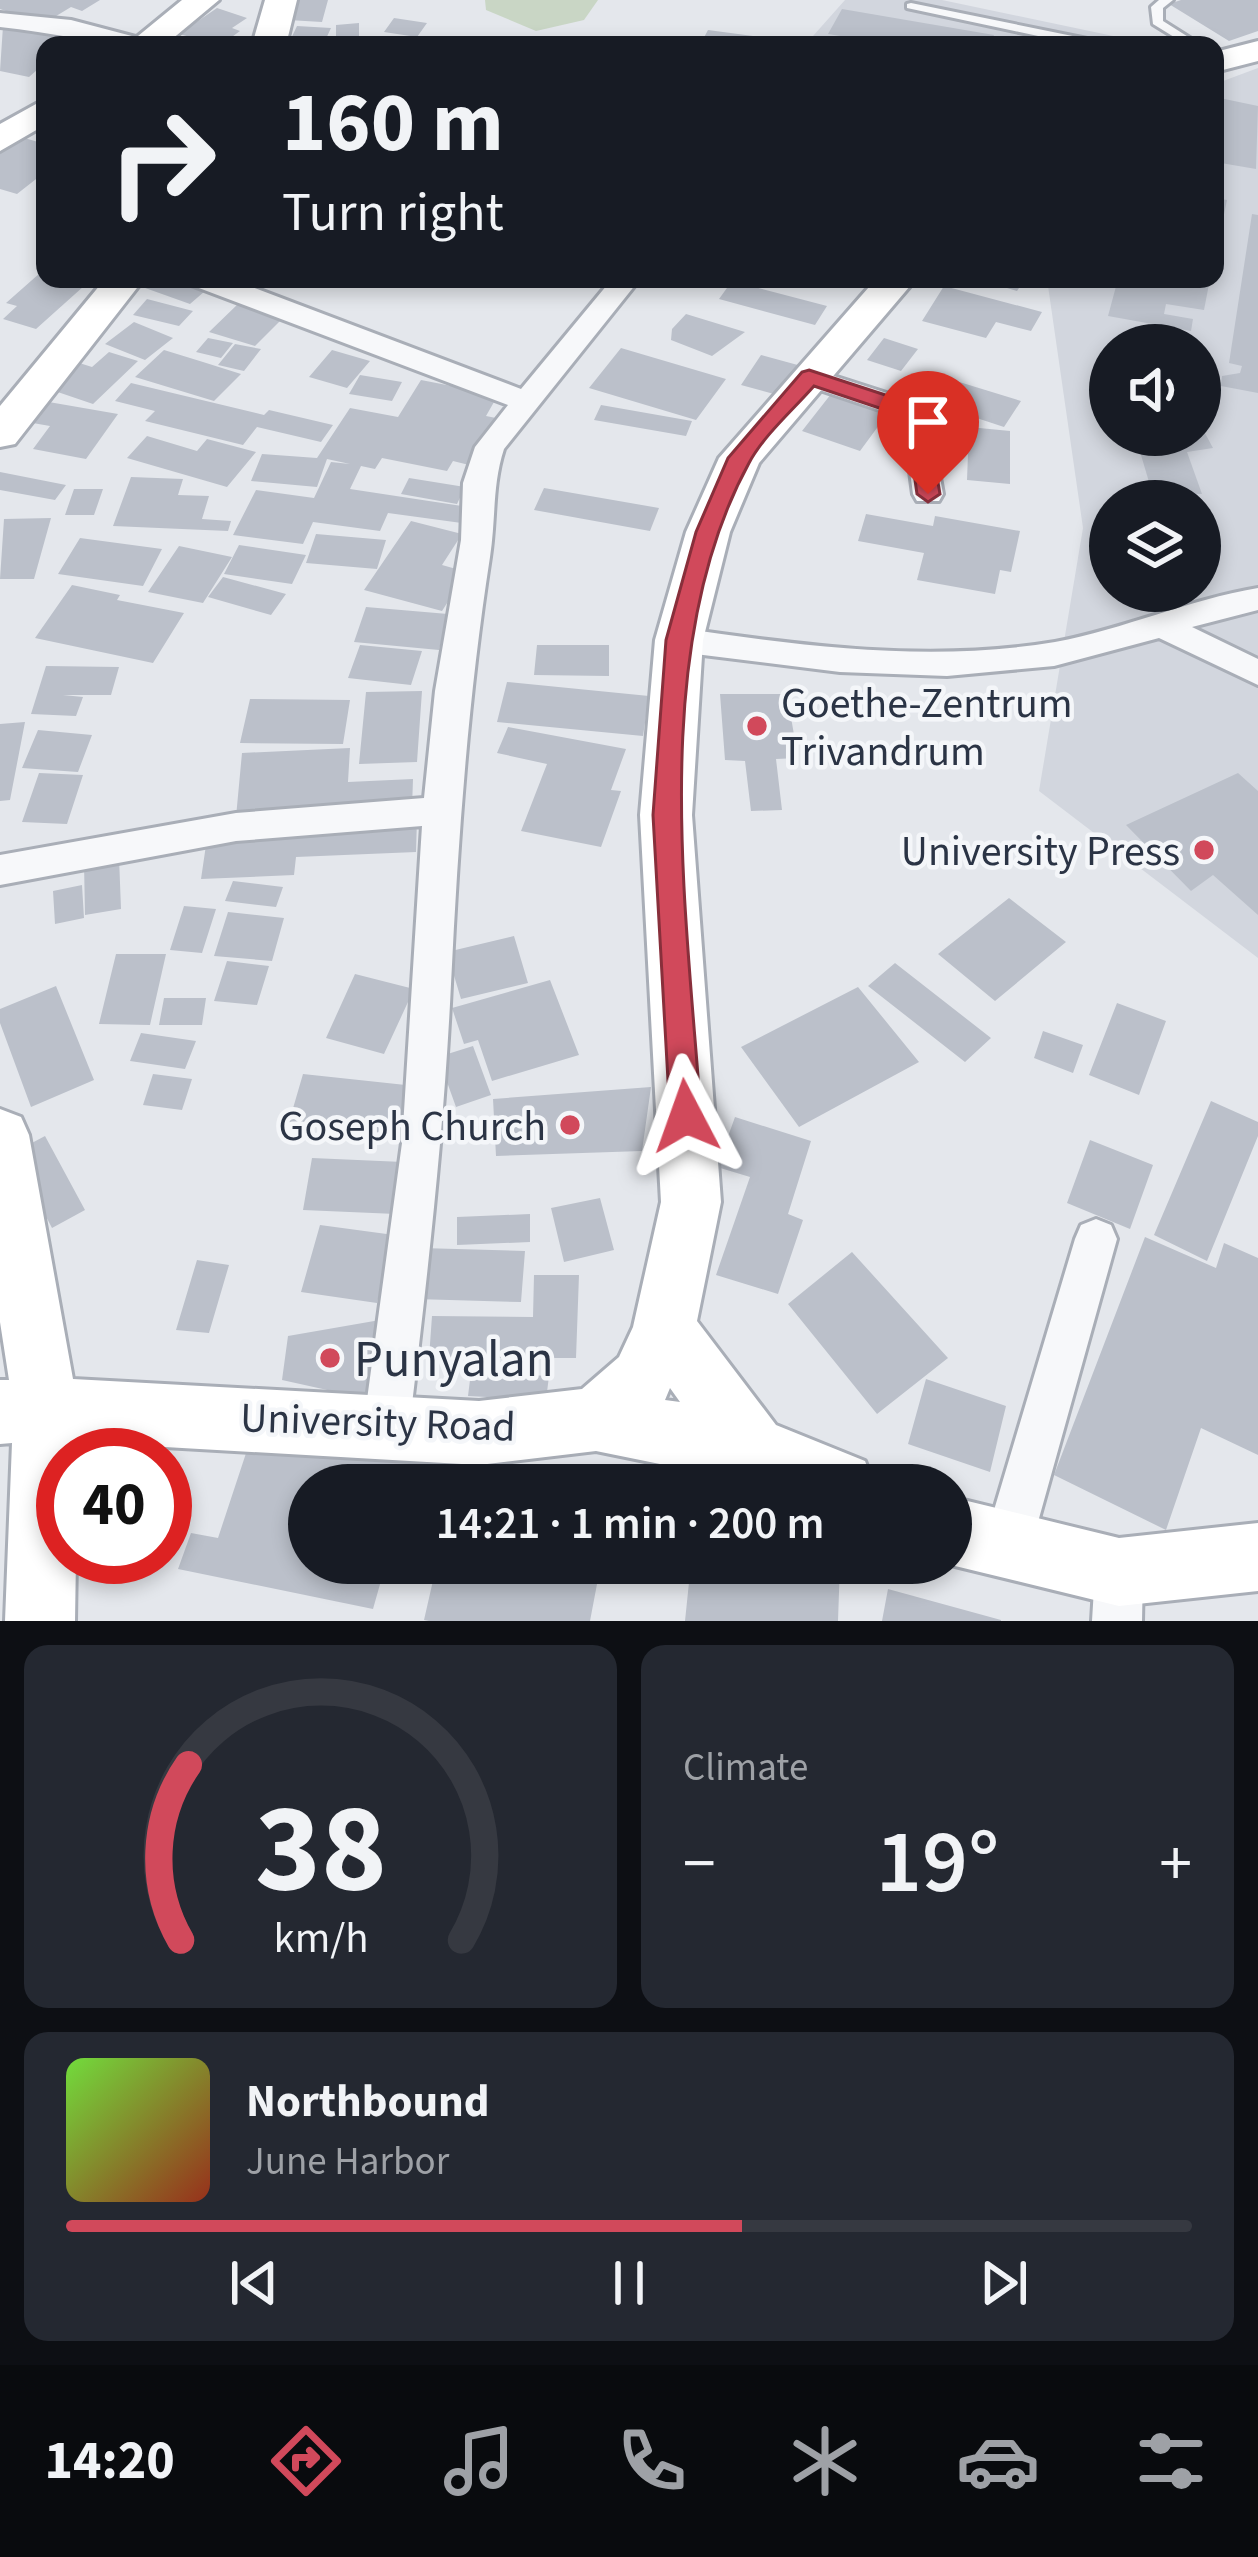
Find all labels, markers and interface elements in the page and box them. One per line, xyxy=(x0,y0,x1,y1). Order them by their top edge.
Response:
text: 160 m xyxy=(282,64,504,184)
icon: right xyxy=(84,84,240,240)
text: Turn right xyxy=(282,175,504,252)
map controls xyxy=(1089,324,1221,612)
button: sound xyxy=(1089,324,1221,456)
pin xyxy=(877,371,979,494)
icon: arrive xyxy=(895,389,961,455)
button: layers xyxy=(1089,480,1221,612)
place label: Goethe-Zentrum Trivandrum xyxy=(781,674,1073,782)
marker: Goethe-Zentrum Trivandrum xyxy=(744,713,770,739)
place label: University Press xyxy=(901,822,1180,882)
marker: University Press xyxy=(1191,837,1217,863)
position arrow xyxy=(623,1053,749,1179)
place label: Goseph Church xyxy=(279,1097,546,1157)
marker: Goseph Church xyxy=(557,1112,583,1138)
place label: Punyalan xyxy=(354,1324,554,1396)
marker: Punyalan xyxy=(317,1345,343,1371)
street label: University Road xyxy=(239,1388,517,1458)
speed limit sign: 40 xyxy=(36,1428,192,1584)
text: 14:21 · 1 min · 200 m xyxy=(436,1492,824,1556)
text: Climate xyxy=(683,1740,808,1796)
text: 38 xyxy=(255,1761,386,1939)
text: 19° xyxy=(876,1799,999,1927)
text: − xyxy=(683,1817,716,1911)
text: + xyxy=(1159,1817,1192,1911)
text: km/h xyxy=(273,1907,368,1968)
text: Northbound xyxy=(246,2070,490,2134)
text: June Harbor xyxy=(246,2134,449,2190)
icon: previous xyxy=(221,2250,287,2316)
icon: pause xyxy=(596,2250,662,2316)
icon: next xyxy=(971,2250,1037,2316)
icon: directions xyxy=(264,2419,348,2503)
icon: music xyxy=(437,2419,521,2503)
icon: phone xyxy=(610,2419,694,2503)
icon: climate xyxy=(783,2419,867,2503)
icon: car xyxy=(956,2419,1040,2503)
icon: filters xyxy=(1129,2419,1213,2503)
text: 14:20 xyxy=(45,2423,175,2500)

